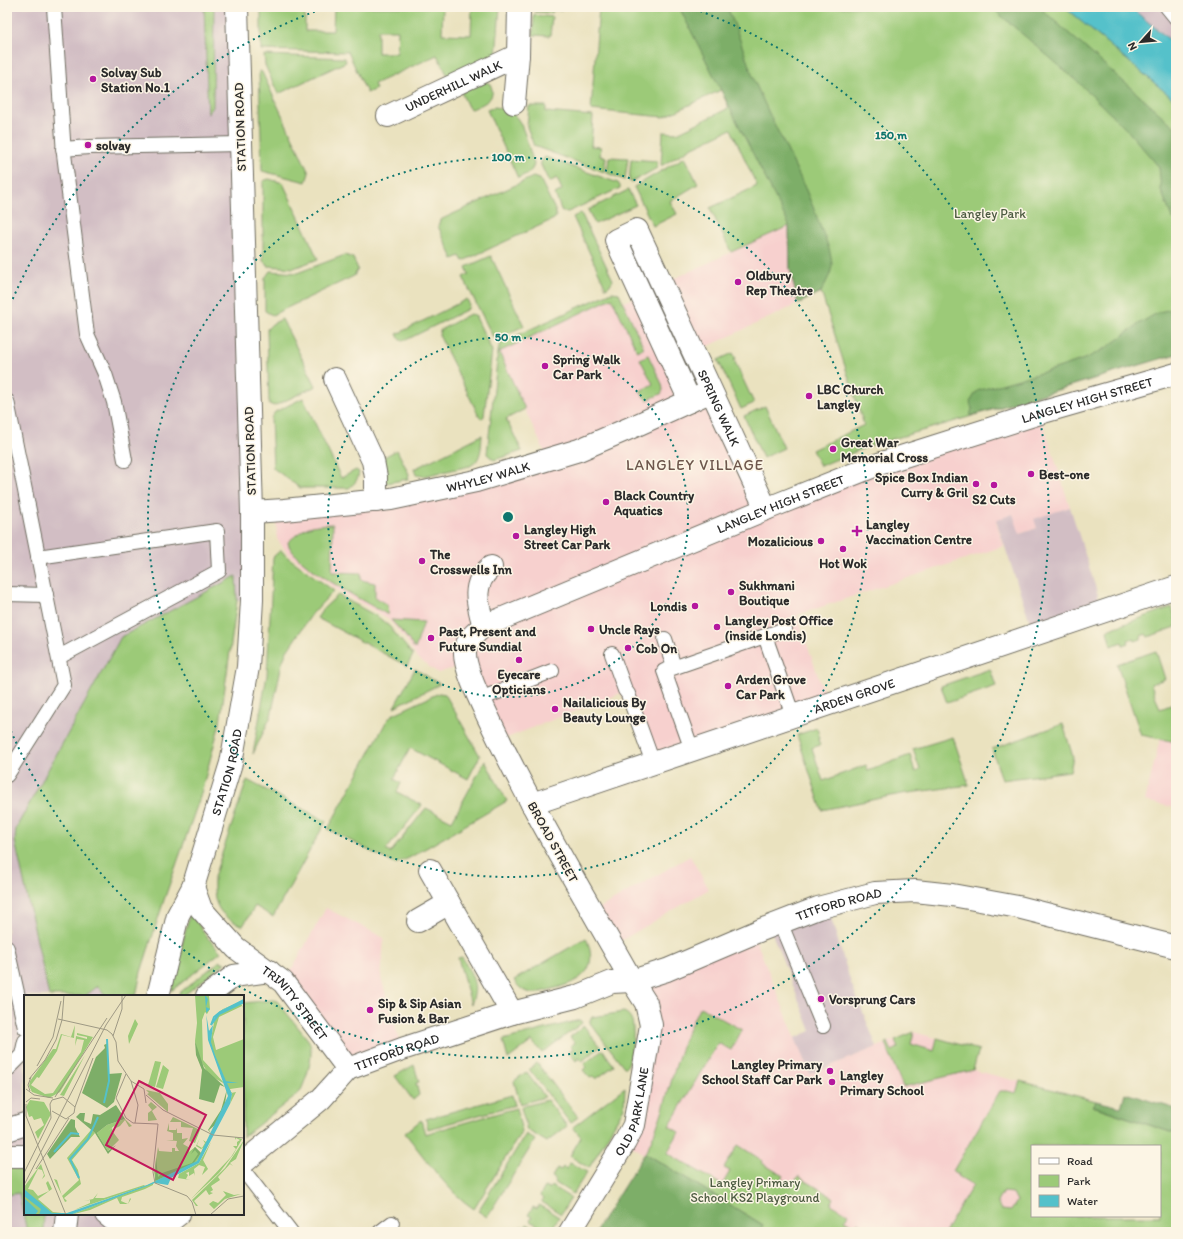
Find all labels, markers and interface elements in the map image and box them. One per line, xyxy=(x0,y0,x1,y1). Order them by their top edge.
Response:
north arrow xyxy=(1121,22,1161,62)
text: N xyxy=(1125,40,1140,53)
street label: UNDERHILL WALK xyxy=(402,56,505,115)
place label: Solvay Sub Station No.1 xyxy=(101,65,170,95)
marker: Solvay Sub Station No.1 xyxy=(88,74,98,84)
street label: STATION ROAD xyxy=(231,82,249,172)
text: 150 m xyxy=(875,128,908,142)
place label: solvay xyxy=(96,138,132,154)
marker: solvay xyxy=(83,140,93,150)
text: 100 m xyxy=(491,150,525,164)
park label: Langley Park xyxy=(954,206,1026,221)
place label: Oldbury Rep Theatre xyxy=(746,268,813,299)
marker: Oldbury Rep Theatre xyxy=(733,277,743,287)
text: 50 m xyxy=(495,330,522,344)
place label: Spring Walk Car Park xyxy=(553,352,621,382)
marker: Spring Walk Car Park xyxy=(540,361,550,371)
street label: SPRING WALK xyxy=(695,367,743,448)
street label: LANGLEY HIGH STREET xyxy=(1020,373,1155,426)
place label: LBC Church Langley xyxy=(817,382,885,413)
marker: LBC Church Langley xyxy=(804,391,814,401)
street label: STATION ROAD xyxy=(241,406,259,496)
place label: Great War Memorial Cross xyxy=(841,435,928,465)
marker: Great War Memorial Cross xyxy=(828,444,838,454)
district label: LANGLEY VILLAGE xyxy=(626,456,764,474)
street label: WHYLEY WALK xyxy=(445,458,531,495)
place label: Best-one xyxy=(1039,467,1090,482)
marker: Best-one xyxy=(1026,469,1036,479)
place label: Spice Box Indian Curry & Gril xyxy=(875,470,969,501)
street label: LANGLEY HIGH STREET xyxy=(715,471,847,536)
marker: Spice Box Indian Curry & Gril xyxy=(971,479,981,489)
marker: S2 Cuts xyxy=(989,480,999,490)
place label: Black Country Aquatics xyxy=(613,488,695,519)
place label: S2 Cuts xyxy=(972,492,1016,507)
marker: Black Country Aquatics xyxy=(601,497,611,507)
centre of rings xyxy=(501,510,515,524)
place label: Langley Vaccination Centre xyxy=(866,517,972,547)
place label: Langley High Street Car Park xyxy=(524,522,611,552)
marker: Langley Vaccination Centre xyxy=(851,525,863,537)
marker: Langley High Street Car Park xyxy=(511,531,521,541)
place label: Mozalicious xyxy=(748,534,813,549)
marker: Mozalicious xyxy=(816,536,826,546)
marker: Hot Wok xyxy=(838,544,848,554)
place label: The Crosswells Inn xyxy=(429,547,513,577)
marker: The Crosswells Inn xyxy=(417,556,427,566)
place label: Hot Wok xyxy=(819,556,867,571)
place label: Sukhmani Boutique xyxy=(739,578,795,609)
marker: Sukhmani Boutique xyxy=(726,587,736,597)
place label: Londis xyxy=(650,599,687,614)
marker: Londis xyxy=(690,601,700,611)
place label: Langley Post Office (inside Londis) xyxy=(725,613,833,644)
place label: Uncle Rays xyxy=(599,622,660,638)
marker: Langley Post Office (inside Londis) xyxy=(712,622,722,632)
place label: Past, Present and Future Sundial xyxy=(439,624,537,654)
marker: Uncle Rays xyxy=(586,624,596,634)
marker: Past, Present and Future Sundial xyxy=(426,633,436,643)
place label: Cob On xyxy=(636,641,678,656)
marker: Cob On xyxy=(623,643,633,653)
marker: Eyecare Opticians xyxy=(514,655,524,665)
place label: Eyecare Opticians xyxy=(492,667,546,698)
place label: Arden Grove Car Park xyxy=(735,672,806,702)
street label: ARDEN GROVE xyxy=(812,675,897,716)
marker: Arden Grove Car Park xyxy=(723,681,733,691)
place label: Nailalicious By Beauty Lounge xyxy=(563,695,647,726)
marker: Nailalicious By Beauty Lounge xyxy=(550,704,560,714)
street label: STATION ROAD xyxy=(208,727,245,817)
street label: BROAD STREET xyxy=(525,799,582,886)
street label: TITFORD ROAD xyxy=(794,885,882,923)
street label: TRINITY STREET xyxy=(259,962,332,1043)
place label: Vorsprung Cars xyxy=(829,992,916,1008)
marker: Vorsprung Cars xyxy=(816,994,826,1004)
inset map xyxy=(24,995,244,1215)
place label: Sip & Sip Asian Fusion & Bar xyxy=(378,996,462,1026)
marker: Sip & Sip Asian Fusion & Bar xyxy=(365,1005,375,1015)
street label: TITFORD ROAD xyxy=(352,1030,441,1073)
place label: Langley Primary School Staff Car Park xyxy=(702,1057,823,1087)
street label: OLD PARK LANE xyxy=(611,1066,651,1159)
marker: Langley Primary School Staff Car Park xyxy=(825,1066,835,1076)
place label: Langley Primary School xyxy=(840,1068,924,1099)
marker: Langley Primary School xyxy=(827,1077,837,1087)
legend xyxy=(1031,1145,1161,1217)
text: Road xyxy=(1067,1154,1093,1168)
text: Park xyxy=(1067,1174,1091,1188)
park label: Langley Primary School KS2 Playground xyxy=(690,1175,820,1205)
text: Water xyxy=(1067,1194,1098,1208)

